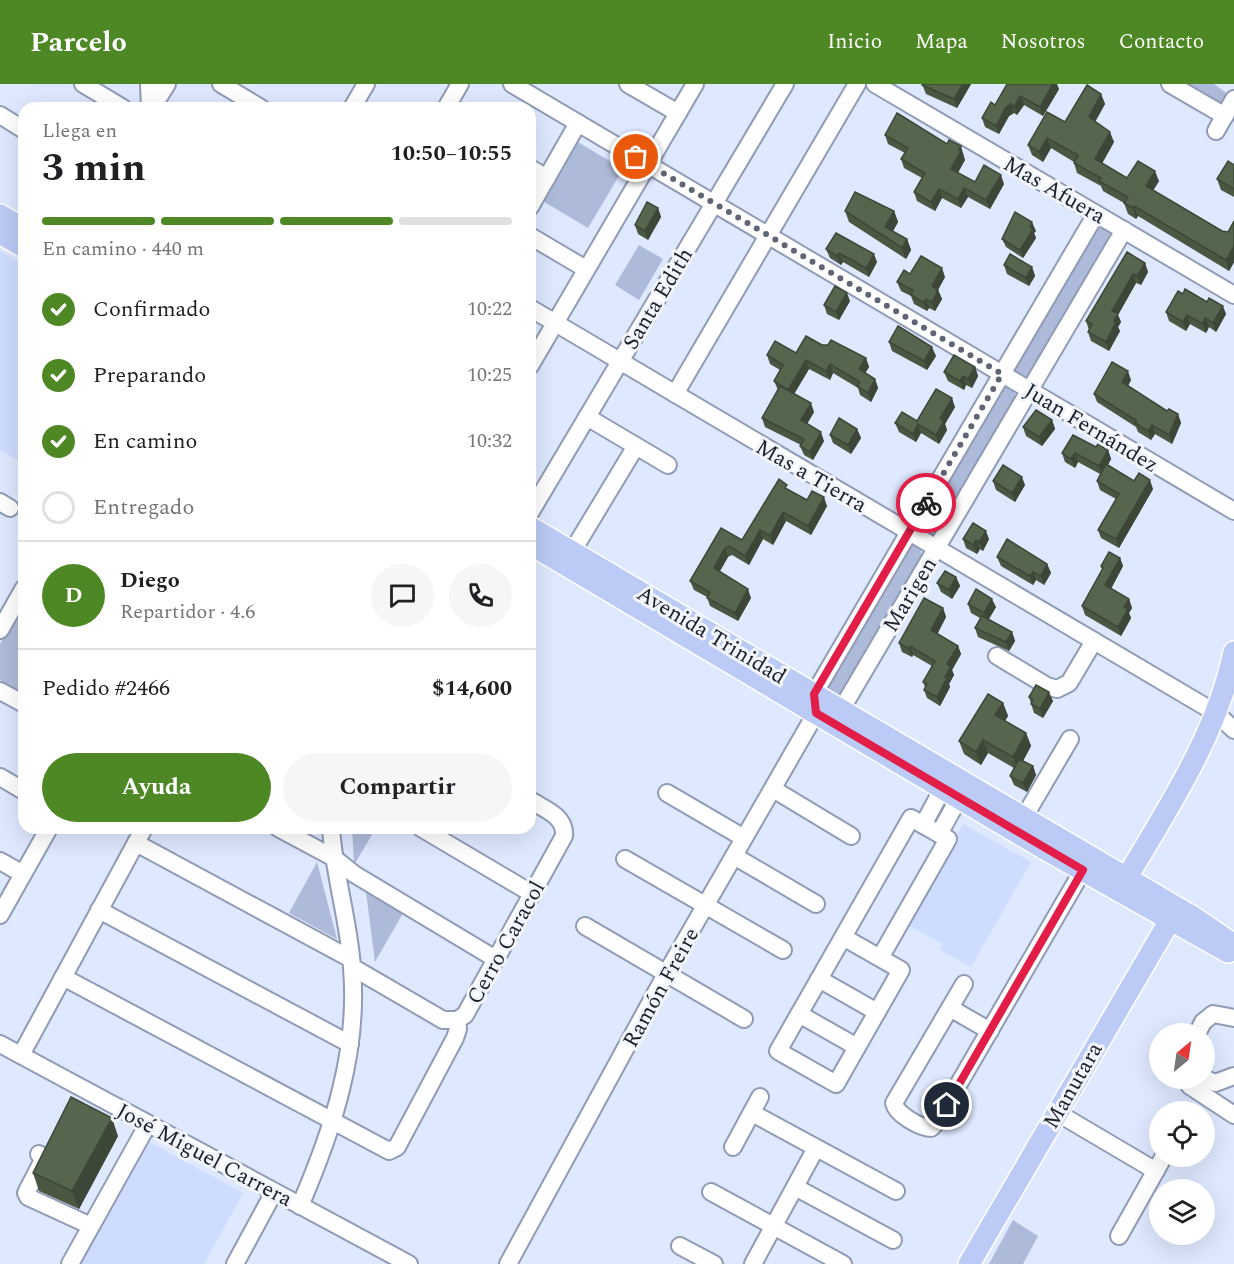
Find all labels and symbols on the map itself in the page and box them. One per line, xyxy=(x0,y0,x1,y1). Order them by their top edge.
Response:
pin xyxy=(610,131,661,182)
street label: Mas Afuera xyxy=(997,148,1112,233)
street label: Santa Edith xyxy=(615,241,702,356)
street label: Juan Fernández xyxy=(1018,375,1165,482)
street label: Mas a Tierra xyxy=(749,431,873,522)
courier xyxy=(896,473,956,533)
street label: Marigen xyxy=(875,551,946,639)
street label: Avenida Trinidad xyxy=(630,577,792,693)
street label: Cerro Caracol xyxy=(459,875,554,1011)
street label: Ramón Freire xyxy=(615,922,708,1054)
north arrow xyxy=(1149,1023,1215,1089)
street label: Manutara xyxy=(1035,1036,1112,1135)
pin xyxy=(921,1079,972,1130)
street label: José Miguel Carrera xyxy=(110,1095,298,1216)

